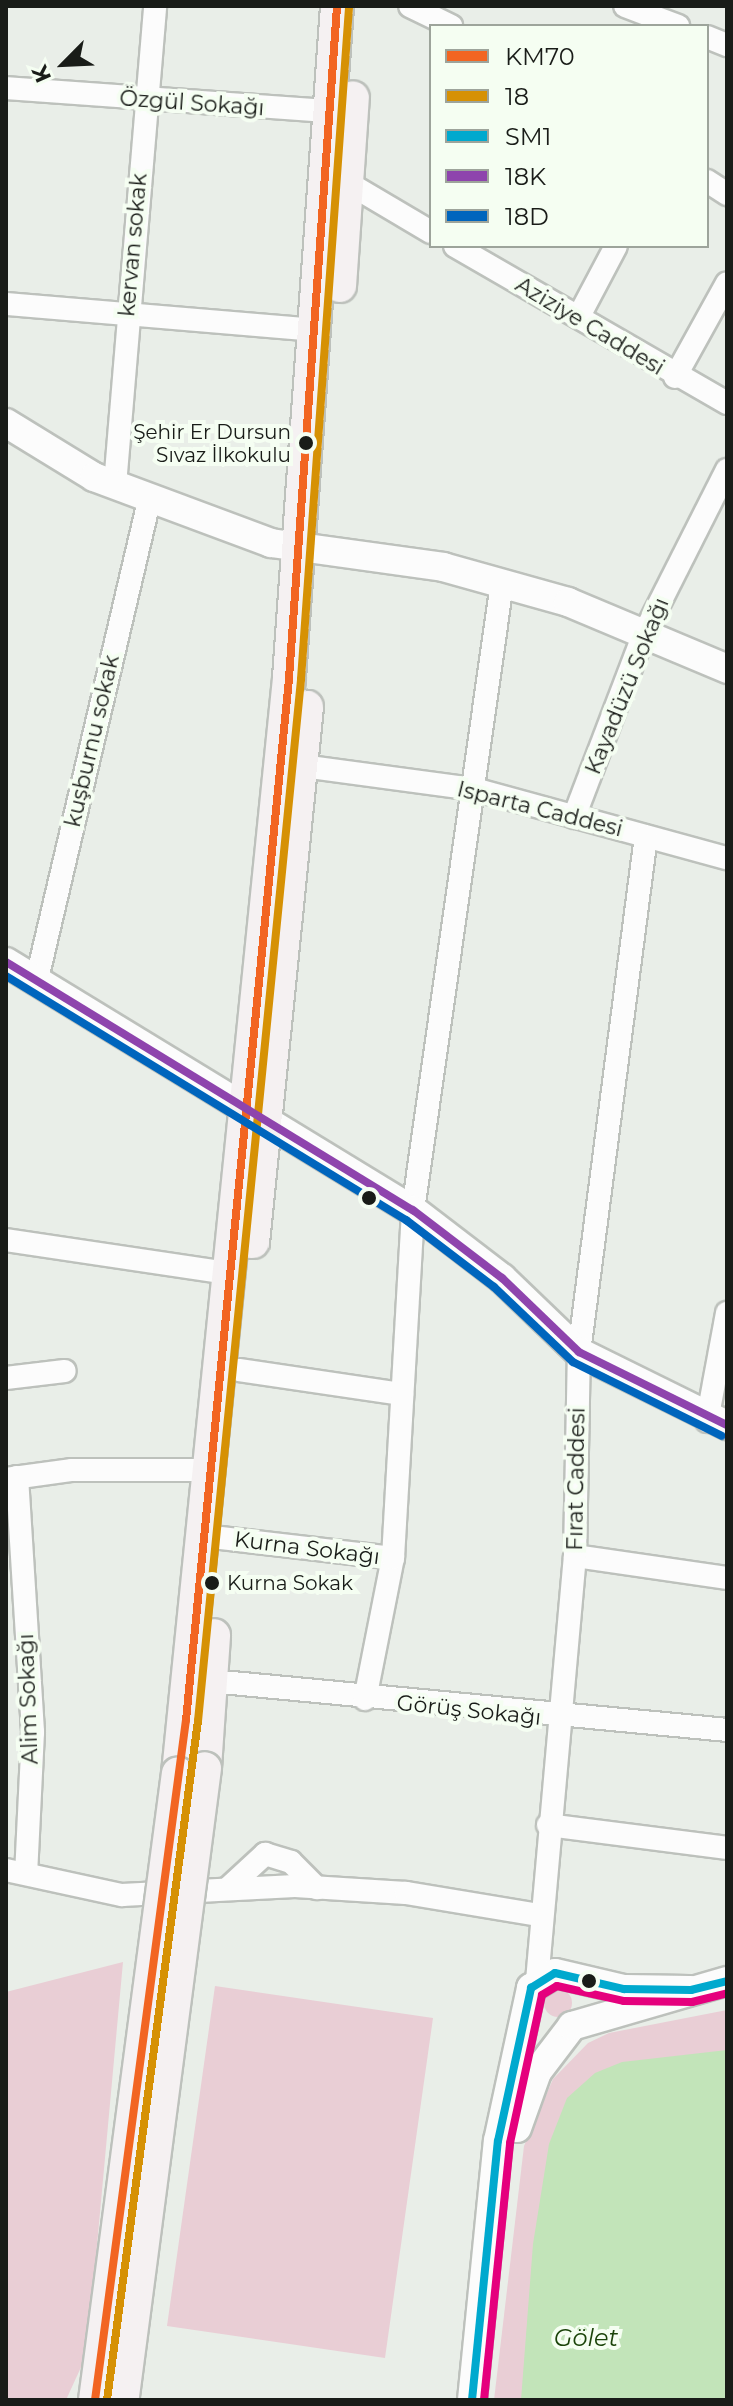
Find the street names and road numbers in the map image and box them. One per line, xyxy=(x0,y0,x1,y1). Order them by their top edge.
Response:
street label: Özgül Sokağı xyxy=(119,85,265,121)
street label: kervan sokak xyxy=(114,172,152,318)
street label: Aziziye Caddesi xyxy=(511,271,669,381)
street label: Kayadüzü Sokağı xyxy=(580,594,674,778)
street label: kuşburnu sokak xyxy=(59,652,125,830)
street label: Isparta Caddesi xyxy=(454,776,626,842)
street label: Fırat Caddesi xyxy=(562,1407,590,1551)
street label: Kurna Sokağı xyxy=(233,1526,381,1570)
street label: Alim Sokağı xyxy=(13,1633,43,1765)
street label: Görüş Sokağı xyxy=(395,1689,543,1731)

